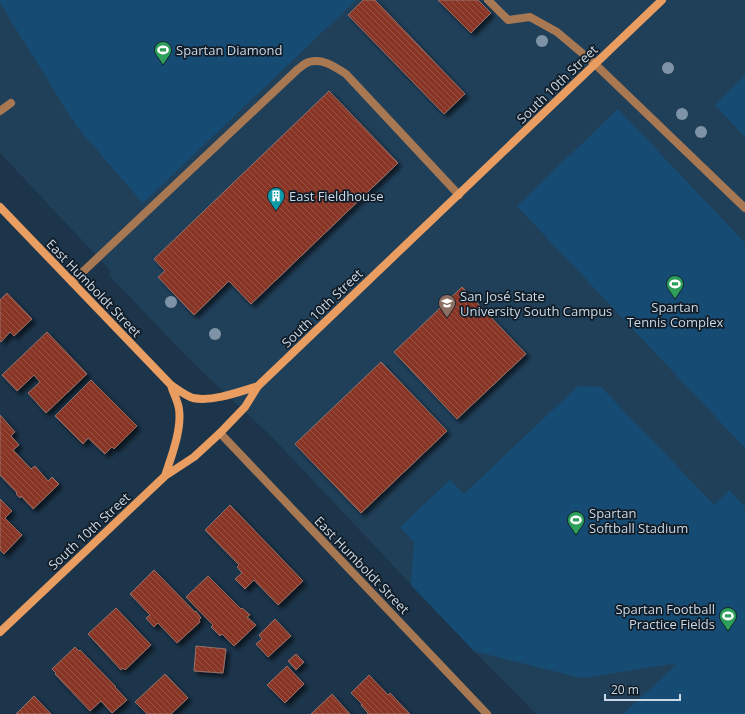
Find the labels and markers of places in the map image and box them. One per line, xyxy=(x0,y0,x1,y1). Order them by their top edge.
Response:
sports icon: Spartan Diamond xyxy=(153,40,173,65)
place label: Spartan Diamond xyxy=(176,41,283,59)
building icon: East Fieldhouse xyxy=(266,186,286,211)
place label: East Fieldhouse xyxy=(289,187,383,205)
sports icon: Spartan Tennis Complex xyxy=(665,274,685,299)
place label: San José State University South Campus xyxy=(460,287,612,320)
school or university icon: San José State University South Campus xyxy=(437,293,457,318)
place label: Spartan Tennis Complex xyxy=(627,298,724,331)
place label: Spartan Softball Stadium xyxy=(589,504,688,537)
sports icon: Spartan Softball Stadium xyxy=(566,510,586,535)
place label: Spartan Football Practice Fields xyxy=(615,600,715,633)
sports icon: Spartan Football Practice Fields xyxy=(718,606,738,631)

